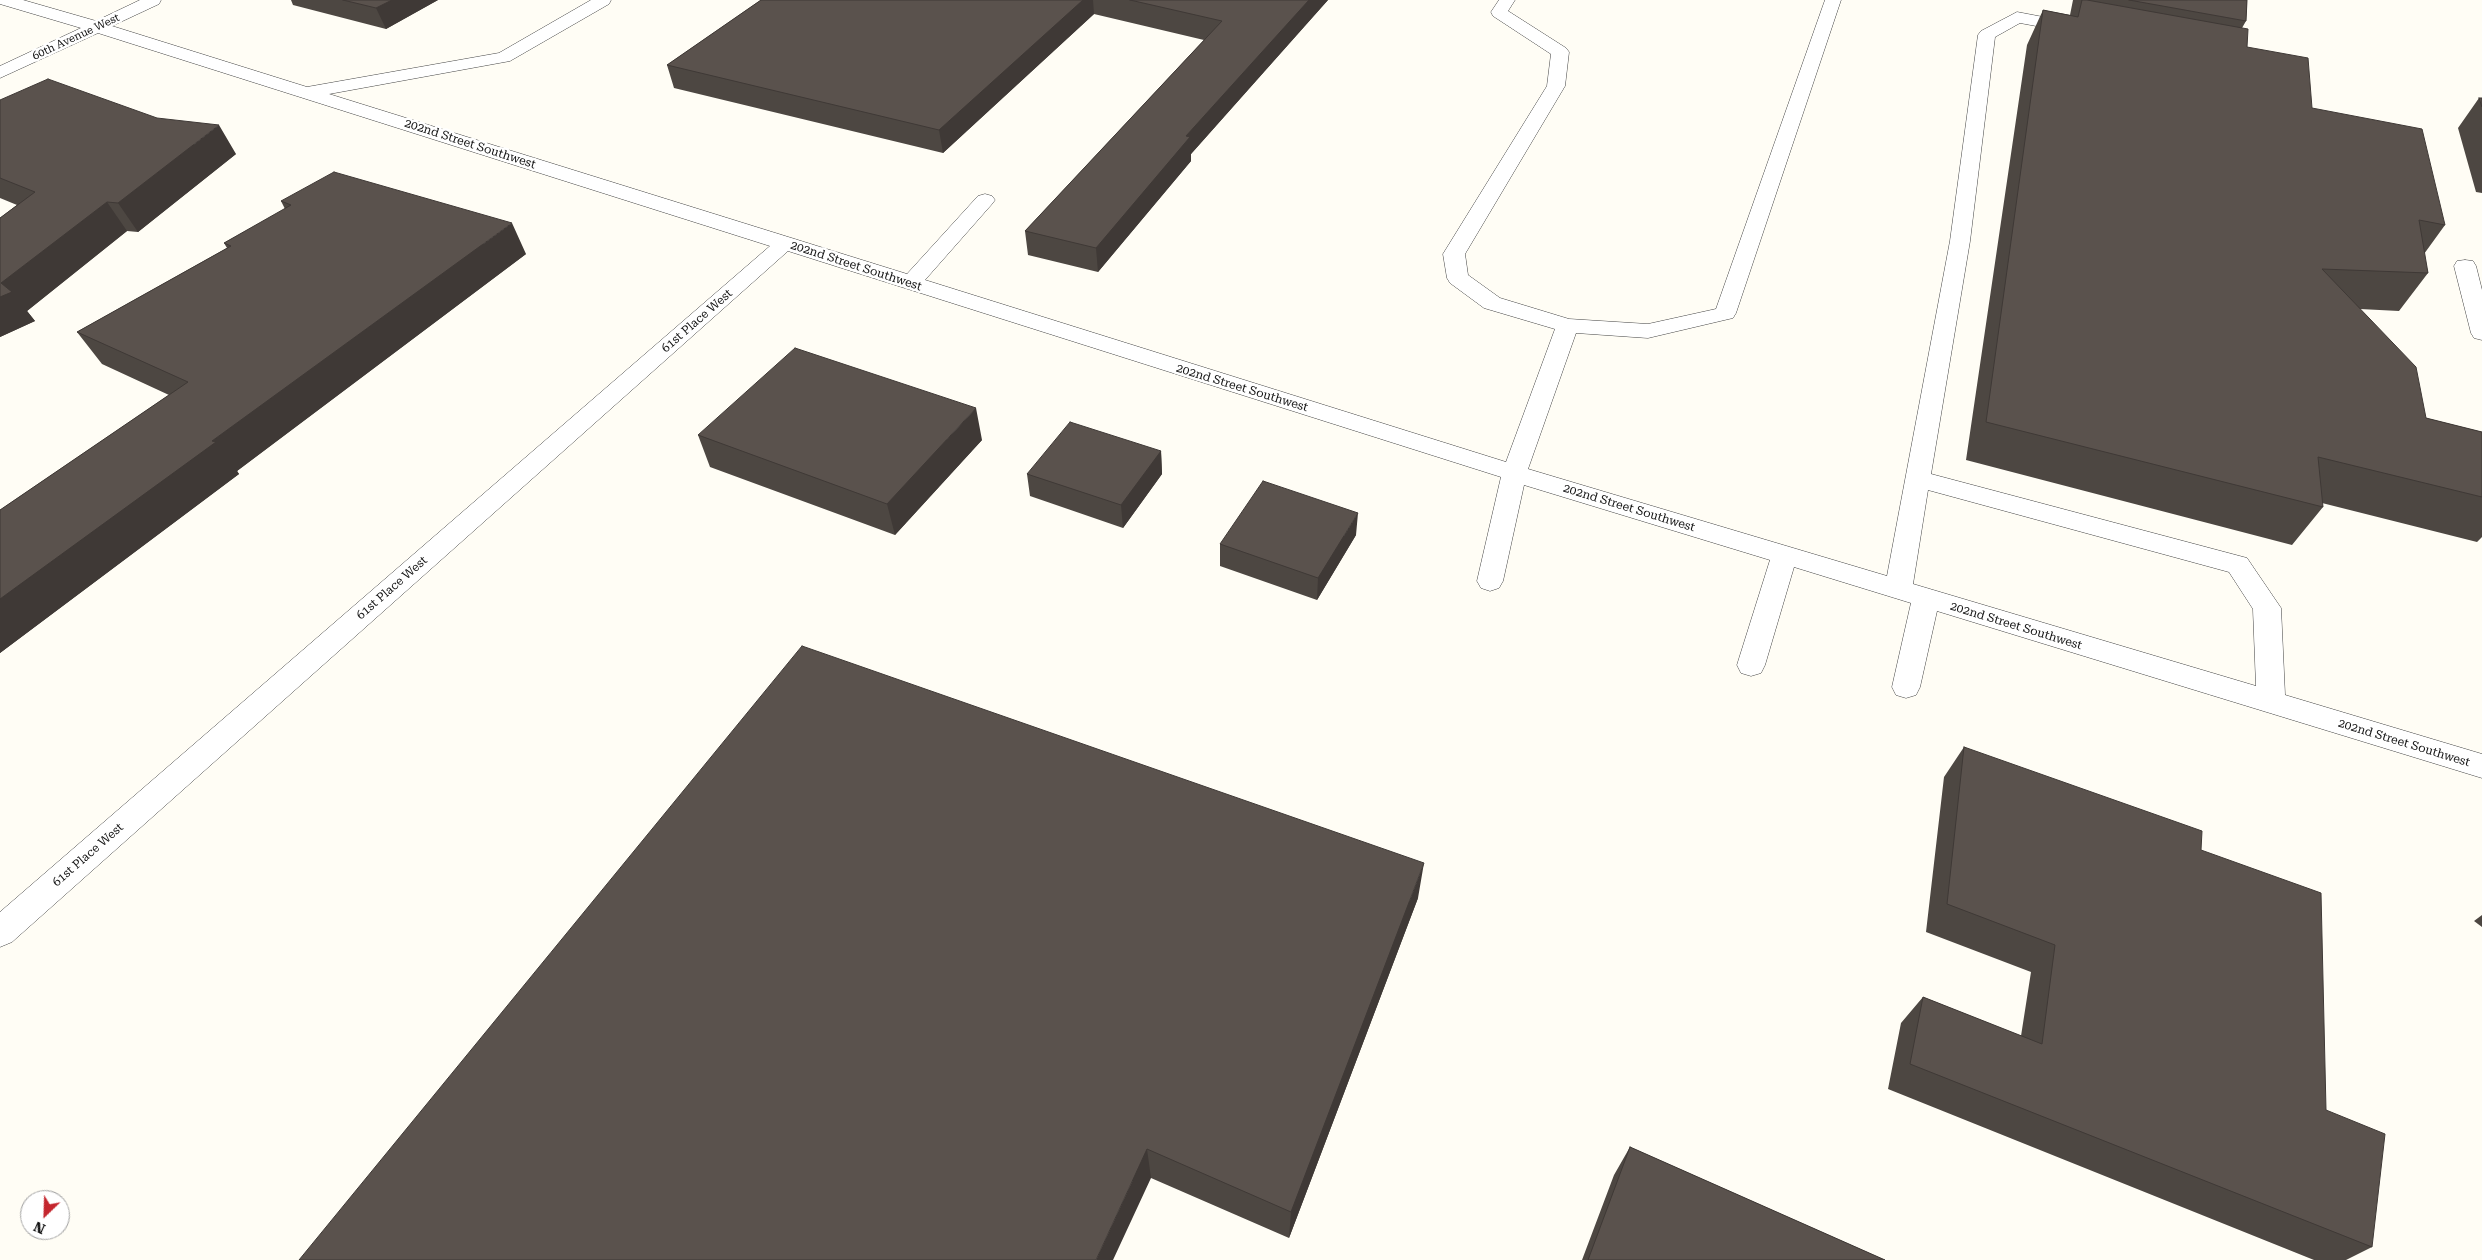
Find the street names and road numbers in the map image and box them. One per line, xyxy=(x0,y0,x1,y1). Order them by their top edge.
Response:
street label: 60th Avenue West xyxy=(30,11,122,63)
street label: 202nd Street Southwest xyxy=(403,116,537,172)
street label: 202nd Street Southwest xyxy=(789,238,923,294)
street label: 61st Place West xyxy=(659,286,735,356)
street label: 202nd Street Southwest xyxy=(1174,361,1310,415)
street label: 202nd Street Southwest xyxy=(1561,481,1697,535)
street label: 61st Place West xyxy=(354,553,430,623)
street label: 202nd Street Southwest xyxy=(1948,599,2084,653)
street label: 202nd Street Southwest xyxy=(2336,716,2472,770)
street label: 61st Place West xyxy=(50,820,126,890)

